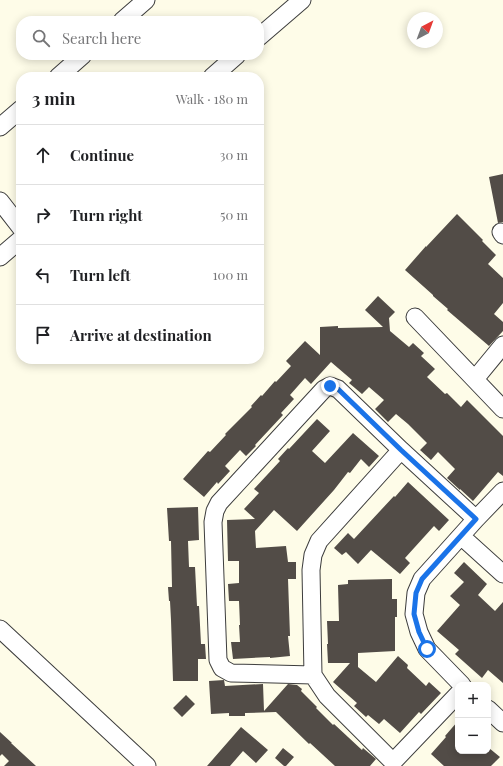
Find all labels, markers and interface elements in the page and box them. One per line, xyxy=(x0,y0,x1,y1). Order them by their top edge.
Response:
north arrow xyxy=(407,12,443,48)
search box xyxy=(16,16,264,60)
icon: search xyxy=(30,27,52,49)
text: Search here xyxy=(62,28,141,48)
text: 3 min xyxy=(32,87,75,109)
text: Walk · 180 m xyxy=(176,90,248,107)
icon: ahead xyxy=(32,144,54,166)
text: Continue xyxy=(70,145,134,165)
text: 30 m xyxy=(220,146,248,163)
icon: right xyxy=(32,204,54,226)
text: Turn right xyxy=(70,205,143,225)
text: 50 m xyxy=(220,206,248,223)
icon: left xyxy=(32,264,54,286)
text: Turn left xyxy=(70,265,131,285)
text: 100 m xyxy=(213,266,248,283)
icon: arrive xyxy=(32,324,54,346)
text: Arrive at destination xyxy=(70,325,212,345)
route end xyxy=(321,377,339,395)
route start xyxy=(418,640,436,658)
map controls xyxy=(455,682,491,754)
button: + xyxy=(455,682,491,718)
button: − xyxy=(455,718,491,754)

